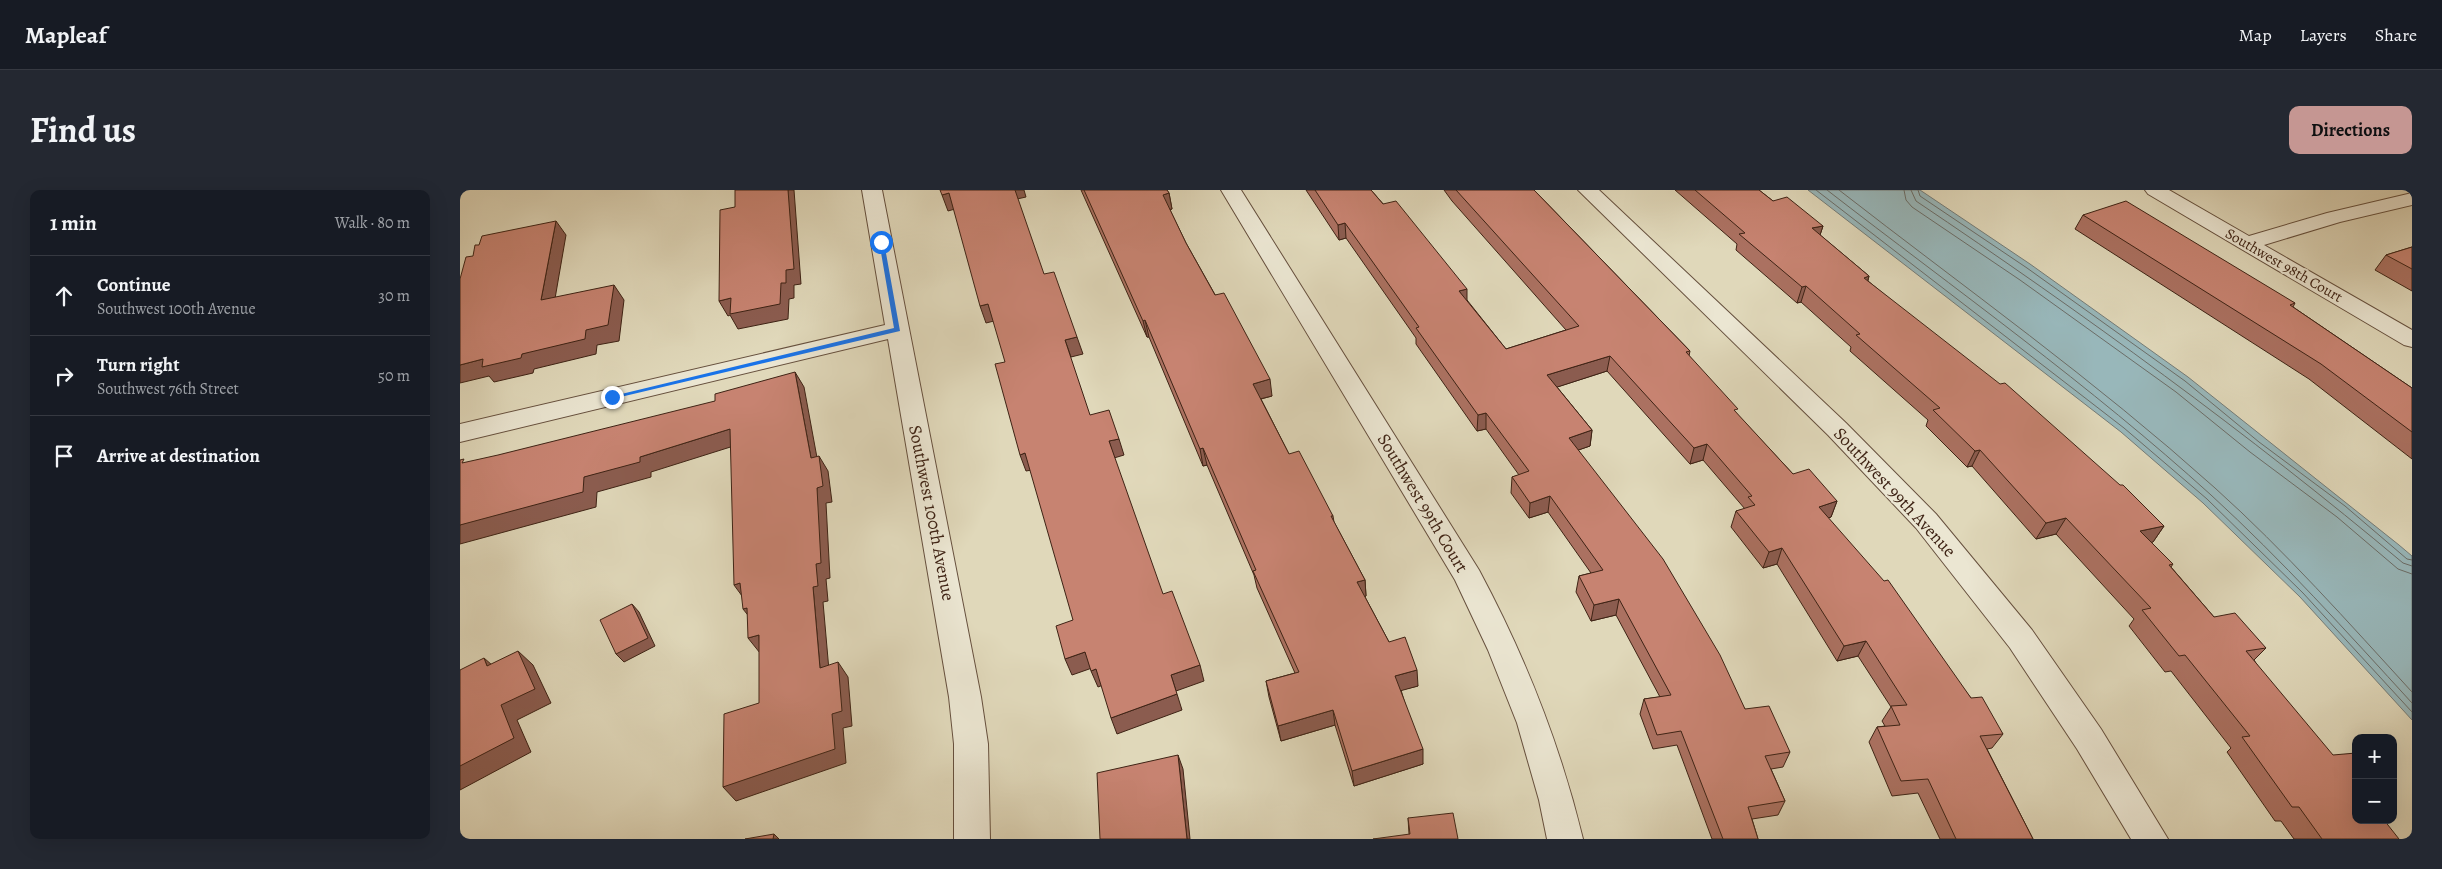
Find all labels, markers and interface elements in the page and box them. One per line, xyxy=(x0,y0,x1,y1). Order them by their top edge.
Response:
text: Mapleaf xyxy=(25,19,107,51)
text: Map xyxy=(2239,23,2272,47)
text: Layers xyxy=(2300,23,2347,47)
text: Share xyxy=(2375,23,2417,47)
text: Find us xyxy=(30,106,136,154)
button: Directions xyxy=(2289,106,2412,154)
text: 1 min xyxy=(50,209,97,237)
text: Walk · 80 m xyxy=(335,212,410,234)
street label: Southwest 98th Court xyxy=(2222,223,2346,307)
route start xyxy=(870,231,893,254)
text: Continue xyxy=(97,272,171,298)
icon: ahead xyxy=(50,282,78,310)
text: 30 m xyxy=(378,285,410,307)
text: Southwest 100th Avenue xyxy=(97,298,256,320)
text: Turn right xyxy=(97,352,179,378)
icon: right xyxy=(50,362,78,390)
text: 50 m xyxy=(378,365,410,387)
text: Southwest 76th Street xyxy=(97,378,239,400)
route end xyxy=(601,386,624,409)
street label: Southwest 99th Avenue xyxy=(1828,422,1962,562)
street label: Southwest 100th Avenue xyxy=(903,423,961,603)
street label: Southwest 99th Court xyxy=(1372,429,1474,577)
icon: arrive xyxy=(50,442,78,470)
text: Arrive at destination xyxy=(97,443,260,469)
map controls xyxy=(2352,734,2397,824)
button: + xyxy=(2352,734,2397,779)
button: − xyxy=(2352,779,2397,824)

